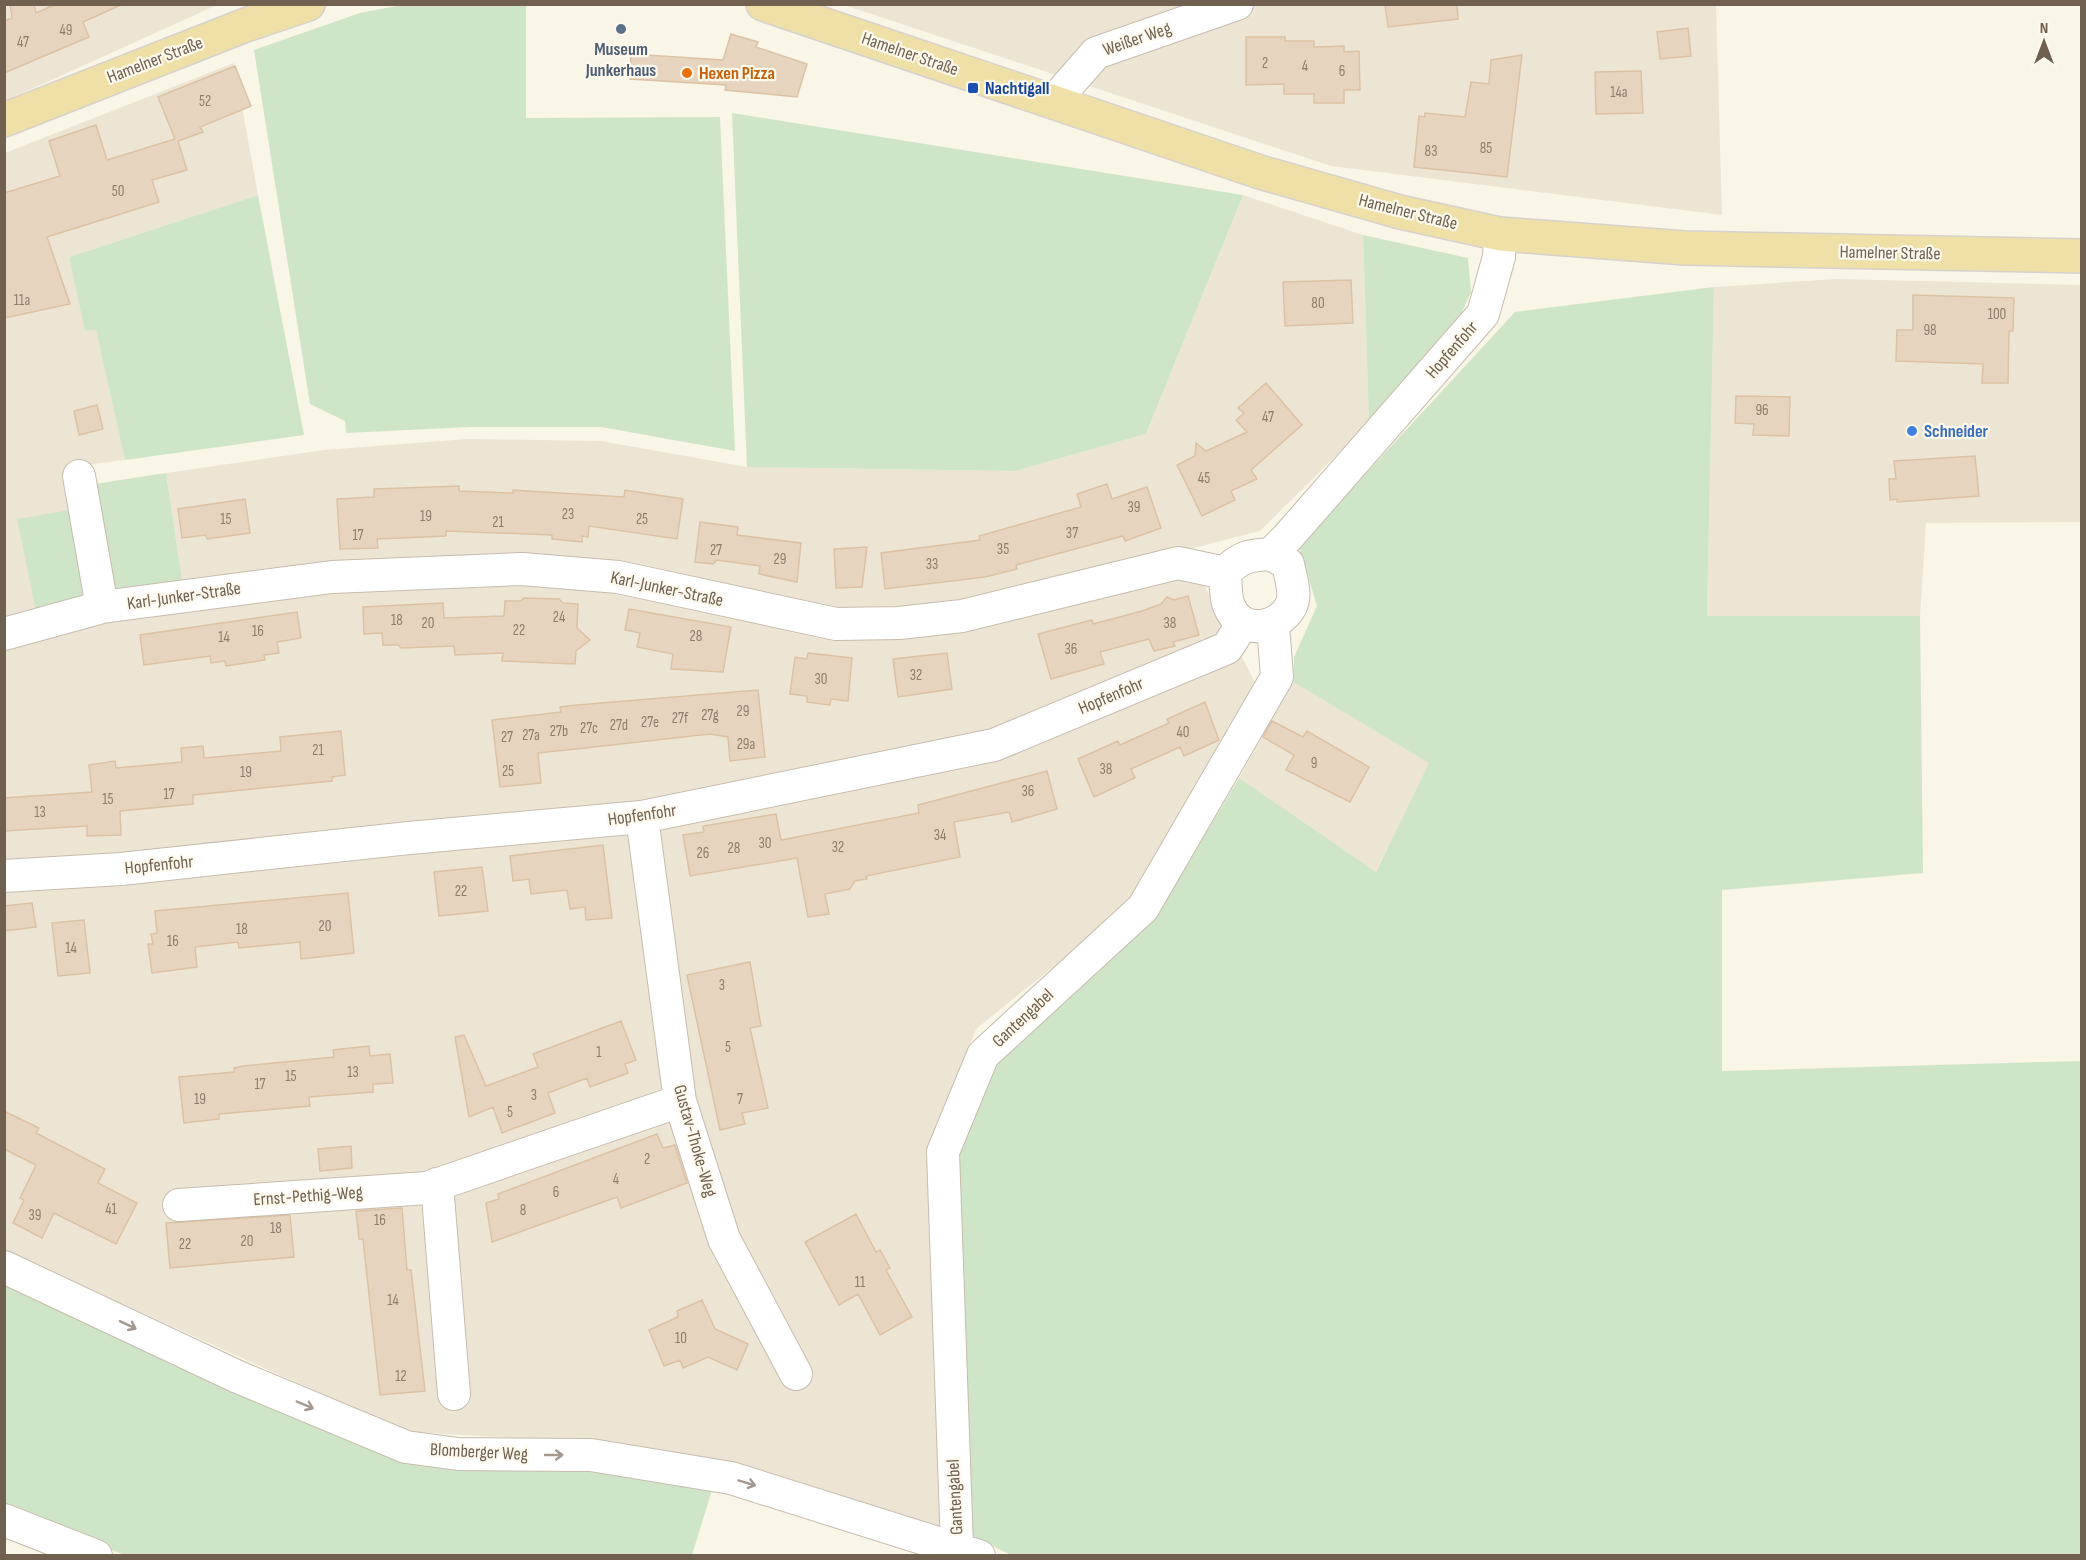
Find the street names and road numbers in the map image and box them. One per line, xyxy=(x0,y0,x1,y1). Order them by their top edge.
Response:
street label: Weißer Weg xyxy=(1100,18,1174,60)
street label: Hamelner Straße xyxy=(859,28,961,80)
street label: Hamelner Straße xyxy=(104,32,206,88)
street label: Hamelner Straße xyxy=(1356,190,1460,234)
street label: Hamelner Straße xyxy=(1839,242,1941,264)
street label: Hopfenfohr xyxy=(1421,317,1483,383)
street label: Karl-Junker-Straße xyxy=(609,567,725,611)
street label: Karl-Junker-Straße xyxy=(126,578,242,614)
street label: Hopfenfohr xyxy=(1075,673,1147,719)
street label: Hopfenfohr xyxy=(606,800,678,830)
street label: Hopfenfohr xyxy=(124,851,194,879)
street label: Gantengabel xyxy=(988,984,1058,1052)
street label: Gustav-Thoke-Weg xyxy=(669,1082,721,1200)
street label: Ernst-Pethig-Weg xyxy=(253,1182,363,1210)
street label: Blomberger Weg xyxy=(430,1439,528,1465)
street label: Gantengabel xyxy=(943,1459,967,1535)

